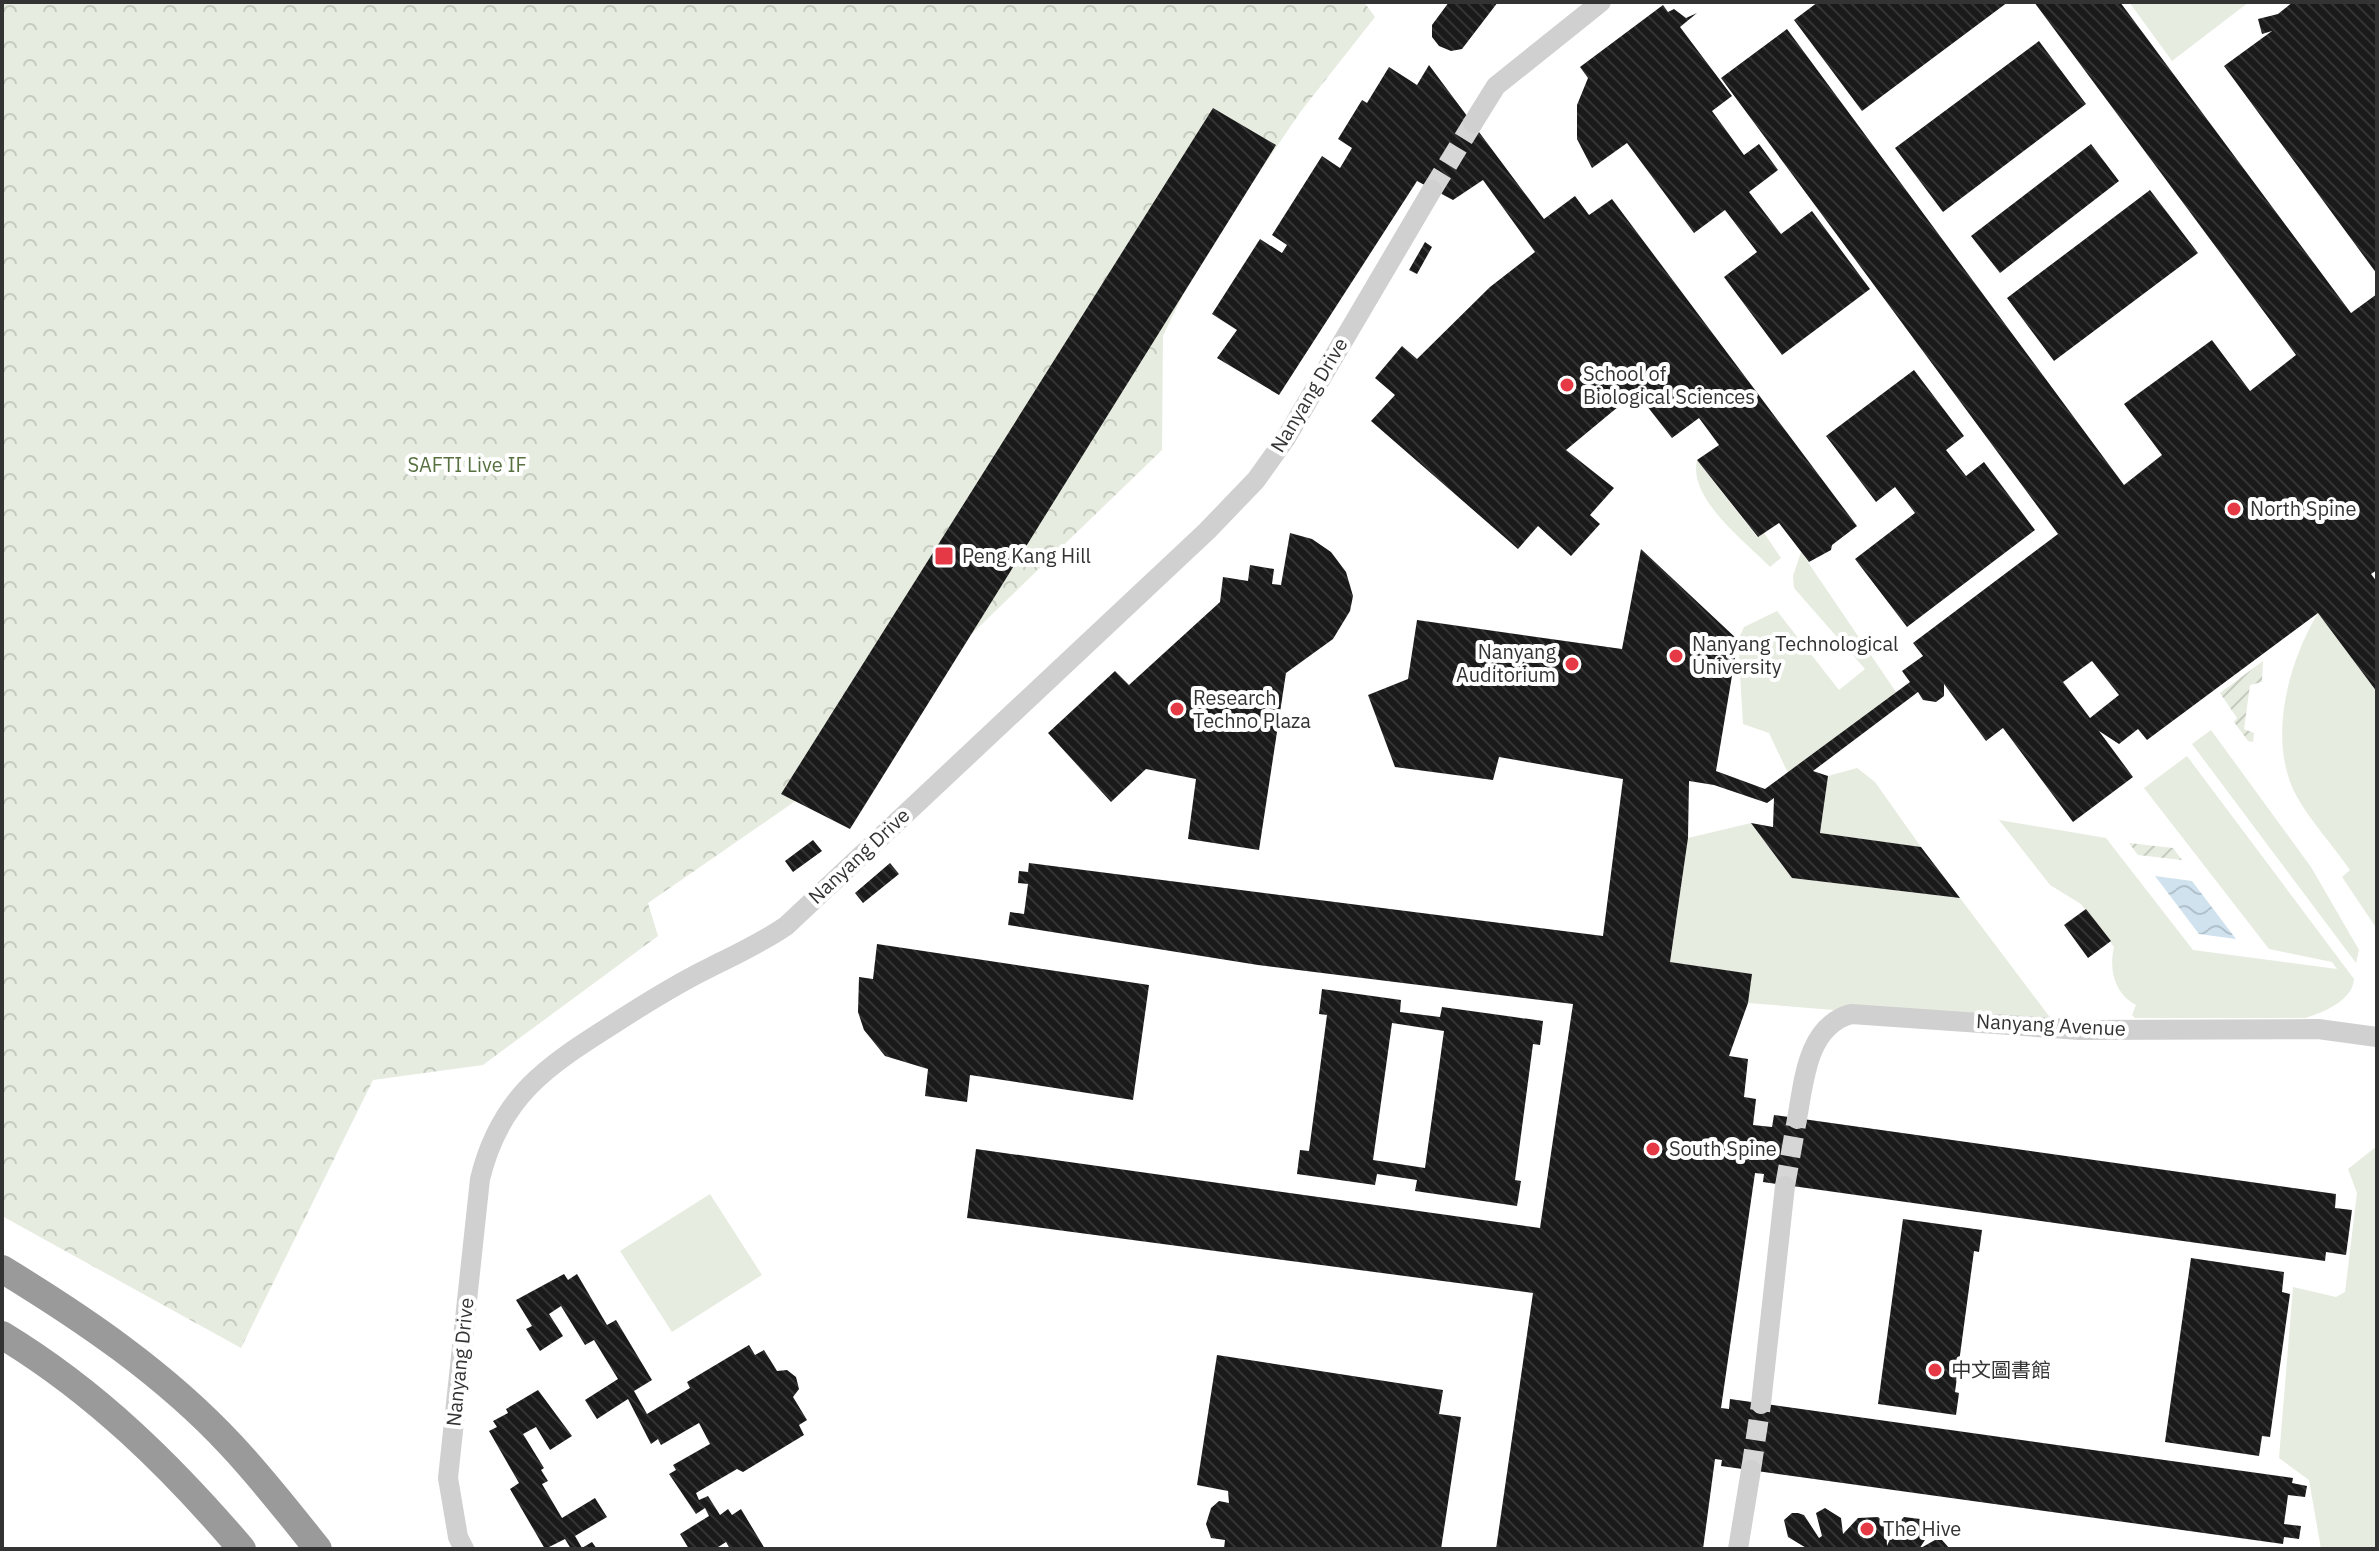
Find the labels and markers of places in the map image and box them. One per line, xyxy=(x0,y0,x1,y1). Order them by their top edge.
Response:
place label: School of Biological Sciences xyxy=(1583,360,1755,410)
marker: School of Biological Sciences xyxy=(1558,376,1576,394)
place label: North Spine xyxy=(2250,495,2356,522)
marker: North Spine xyxy=(2225,500,2243,518)
place label: Peng Kang Hill xyxy=(962,542,1091,569)
marker: Peng Kang Hill xyxy=(933,545,955,567)
place label: Nanyang Technological University xyxy=(1692,630,1899,680)
place label: Nanyang Auditorium xyxy=(1456,638,1556,688)
marker: Nanyang Technological University xyxy=(1667,647,1685,665)
marker: Nanyang Auditorium xyxy=(1563,655,1581,673)
place label: Research Techno Plaza xyxy=(1193,684,1311,734)
marker: Research Techno Plaza xyxy=(1168,700,1186,718)
place label: South Spine xyxy=(1669,1135,1777,1162)
marker: South Spine xyxy=(1644,1140,1662,1158)
place label: 中文圖書館 xyxy=(1951,1356,2051,1383)
marker: 中文圖書館 xyxy=(1926,1361,1944,1379)
place label: The Hive xyxy=(1883,1515,1961,1542)
marker: The Hive xyxy=(1858,1520,1876,1538)

